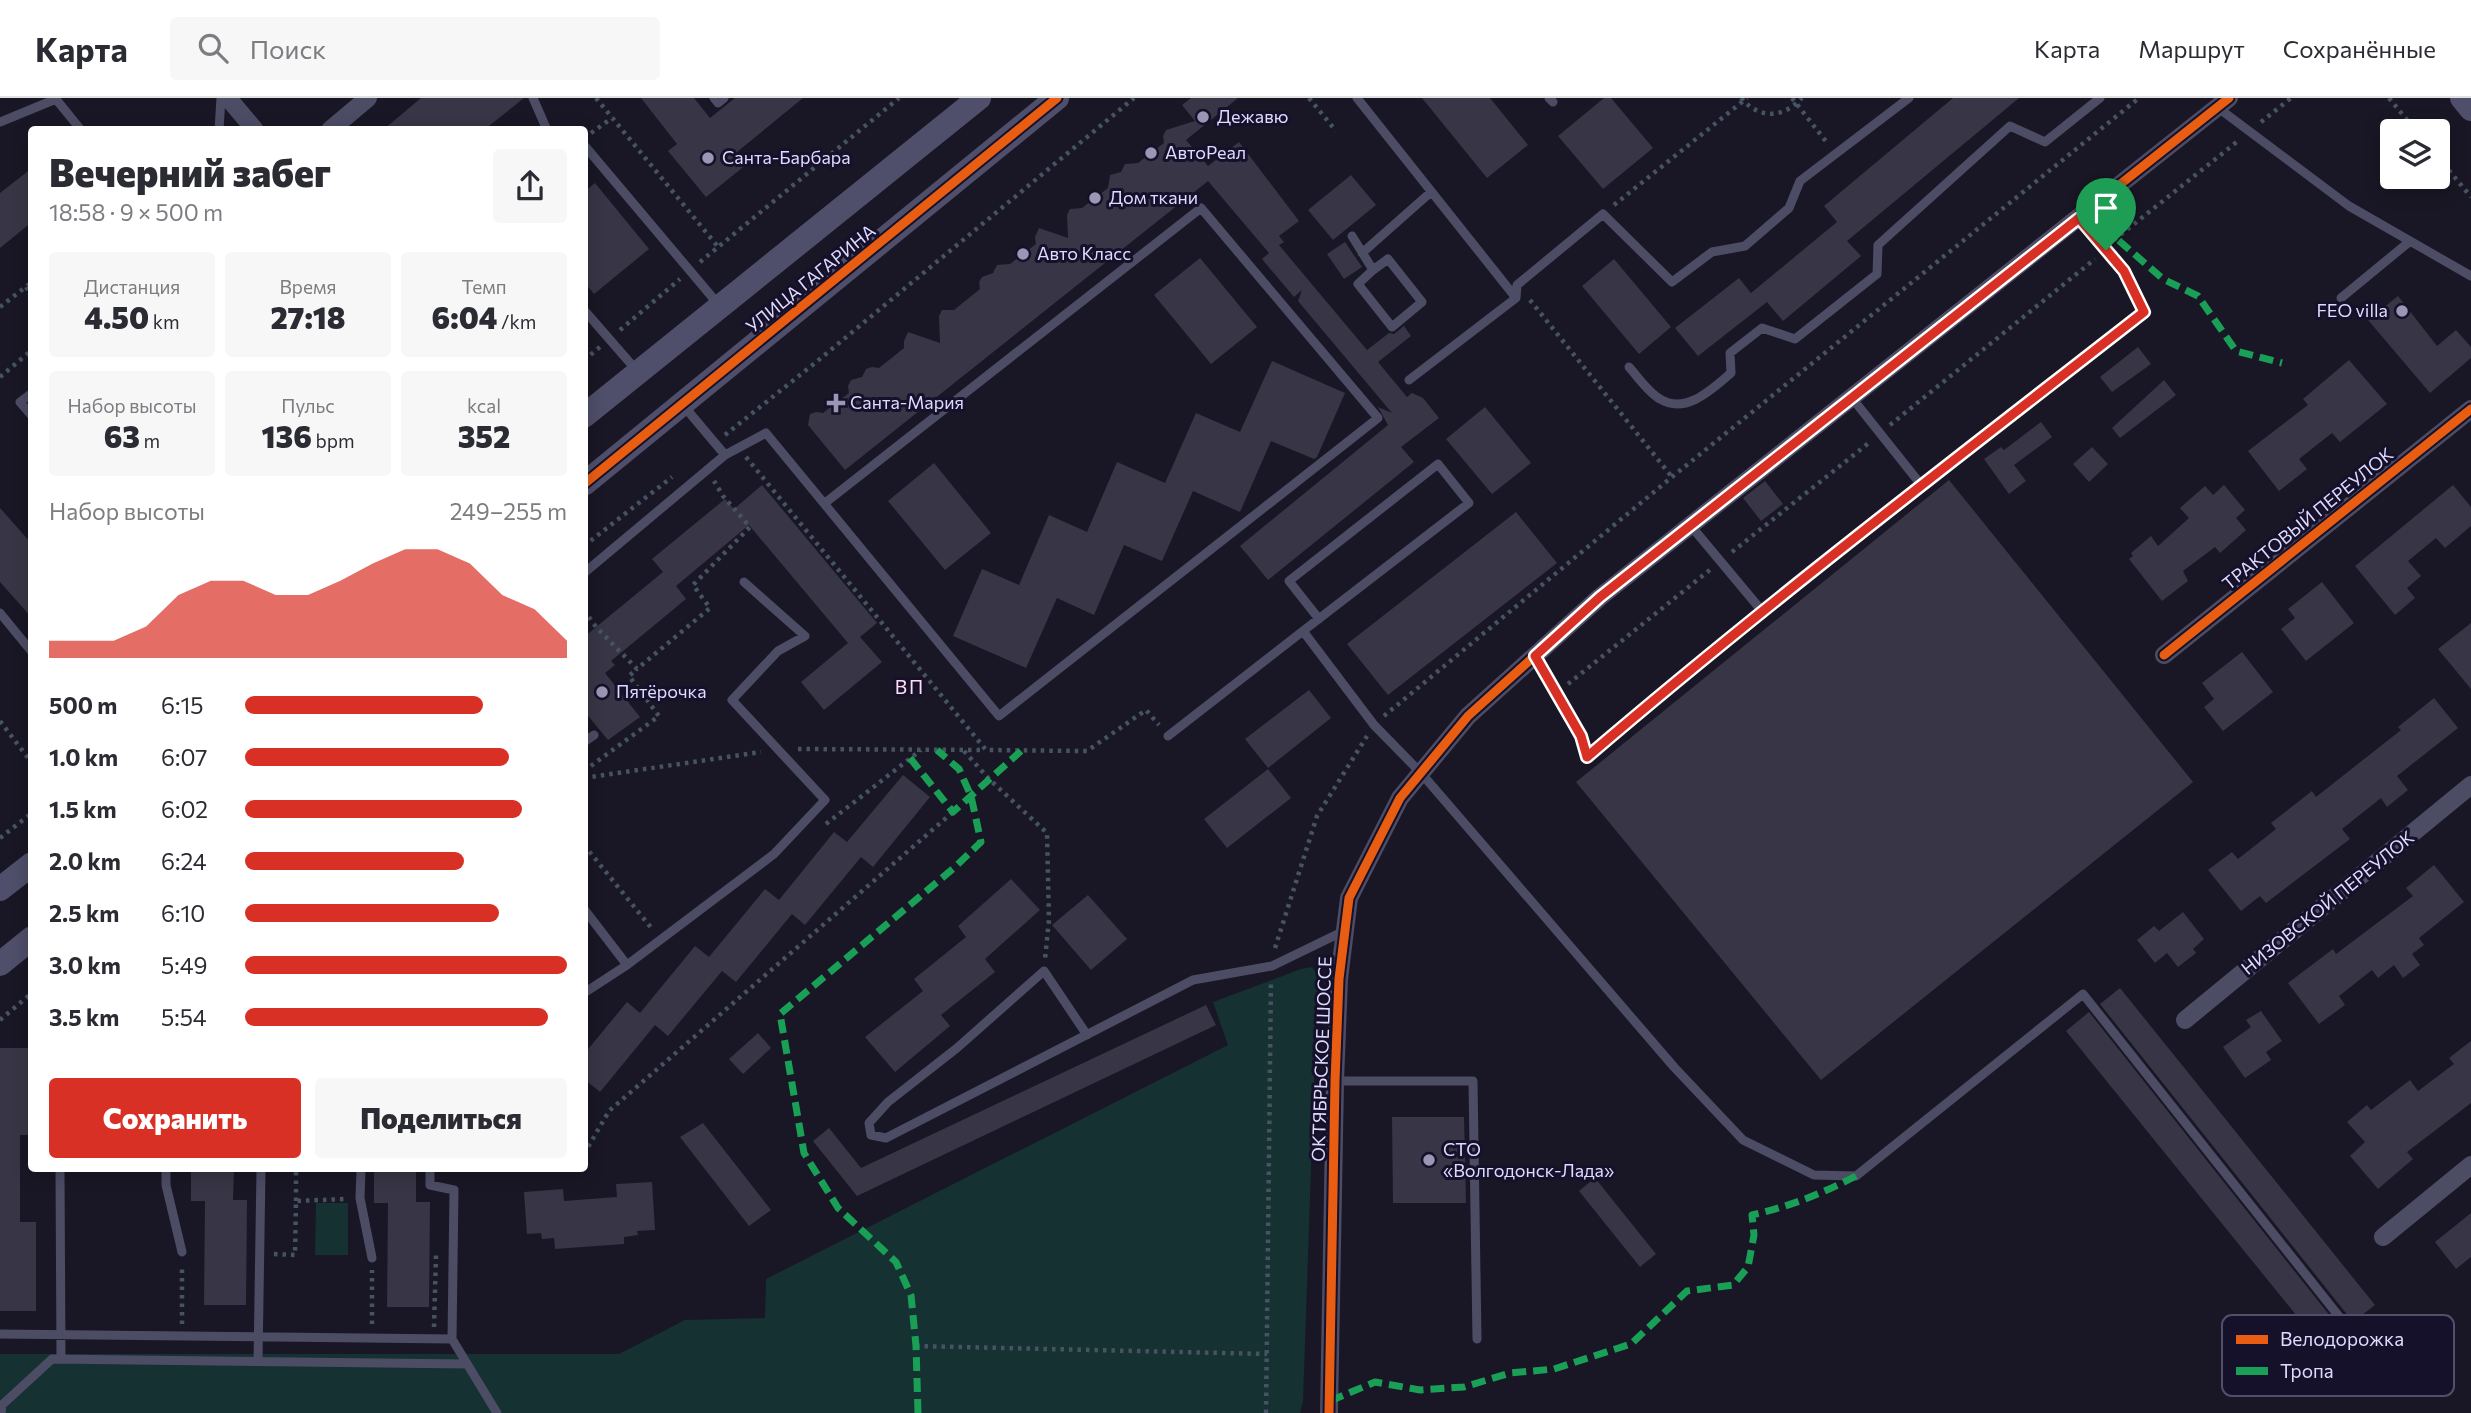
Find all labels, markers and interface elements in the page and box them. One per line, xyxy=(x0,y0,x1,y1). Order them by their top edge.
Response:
search box xyxy=(170,17,660,80)
text: Карта xyxy=(35,28,128,69)
icon: search xyxy=(194,29,232,67)
text: Поиск xyxy=(250,33,326,64)
text: Карта xyxy=(2034,34,2100,63)
text: Маршрут xyxy=(2138,34,2245,63)
text: Сохранённые xyxy=(2283,34,2436,63)
place label: Дежавю xyxy=(1217,105,1289,127)
marker: Дежавю xyxy=(1195,109,1211,125)
map controls xyxy=(2380,119,2450,189)
button: layers xyxy=(2380,119,2450,189)
place label: АвтоРеал xyxy=(1165,141,1246,163)
marker: АвтоРеал xyxy=(1143,145,1159,161)
place label: Санта-Барбара xyxy=(722,146,851,168)
text: Вечерний забег xyxy=(49,148,331,195)
button: share xyxy=(493,149,567,223)
marker: Санта-Барбара xyxy=(700,150,716,166)
pin xyxy=(2076,178,2136,250)
place label: Дом ткани xyxy=(1109,186,1198,208)
icon: arrive xyxy=(2087,189,2125,227)
marker: Дом ткани xyxy=(1087,190,1103,206)
text: 18:58 · 9 × 500 m xyxy=(49,198,223,226)
street label: УЛИЦА ГАГАРИНА xyxy=(741,219,879,337)
place label: Авто Класс xyxy=(1037,242,1131,264)
marker: Авто Класс xyxy=(1015,246,1031,262)
text: Дистанция xyxy=(84,275,180,298)
text: Время xyxy=(280,275,336,298)
text: Темп xyxy=(461,275,507,298)
text: 4.50 xyxy=(84,298,149,335)
text: 27:18 xyxy=(270,298,346,335)
text: 6:04 xyxy=(432,298,497,335)
place label: FEO villa xyxy=(2316,299,2388,321)
marker: FEO villa xyxy=(2394,303,2410,319)
text: km xyxy=(149,310,180,333)
text: /km xyxy=(497,310,536,333)
place label: Санта-Мария xyxy=(850,391,964,413)
text: Набор высоты xyxy=(68,394,196,417)
text: Пульс xyxy=(281,394,335,417)
text: kcal xyxy=(467,394,501,417)
marker: Санта-Мария xyxy=(828,395,844,411)
text: 63 xyxy=(104,417,140,454)
text: 136 xyxy=(261,417,312,454)
text: 352 xyxy=(458,417,510,454)
text: m xyxy=(140,429,160,452)
text: bpm xyxy=(312,429,355,452)
street label: ТРАКТОВЫЙ ПЕРЕУЛОК xyxy=(2217,442,2397,594)
text: Набор высоты xyxy=(49,497,205,525)
text: 249–255 m xyxy=(450,497,567,525)
district label: ВП xyxy=(895,675,925,698)
place label: Пятёрочка xyxy=(616,680,707,702)
marker: Пятёрочка xyxy=(594,684,610,700)
text: 500 m xyxy=(49,691,117,719)
text: 6:15 xyxy=(161,691,203,719)
text: 1.0 km xyxy=(49,743,118,771)
text: 6:07 xyxy=(161,743,207,771)
text: 1.5 km xyxy=(49,795,117,823)
text: 6:02 xyxy=(161,795,208,823)
street label: НИЗОВСКОЙ ПЕРЕУЛОК xyxy=(2236,826,2418,979)
text: 2.0 km xyxy=(49,847,121,875)
text: 6:24 xyxy=(161,847,207,875)
text: 2.5 km xyxy=(49,899,119,927)
text: 6:10 xyxy=(161,899,205,927)
text: 3.0 km xyxy=(49,951,121,979)
text: 5:49 xyxy=(161,951,207,979)
street label: ОКТЯБРЬСКОЕ ШОССЕ xyxy=(1306,956,1336,1162)
text: 3.5 km xyxy=(49,1003,119,1031)
text: 5:54 xyxy=(161,1003,207,1031)
button: Сохранить xyxy=(49,1078,301,1158)
button: Поделиться xyxy=(315,1078,567,1158)
place label: СТО «Волгодонск-Лада» xyxy=(1443,1138,1614,1181)
marker: СТО «Волгодонск-Лада» xyxy=(1421,1152,1437,1168)
legend xyxy=(2222,1315,2454,1396)
text: Велодорожка xyxy=(2280,1327,2404,1350)
text: Тропа xyxy=(2280,1359,2334,1382)

